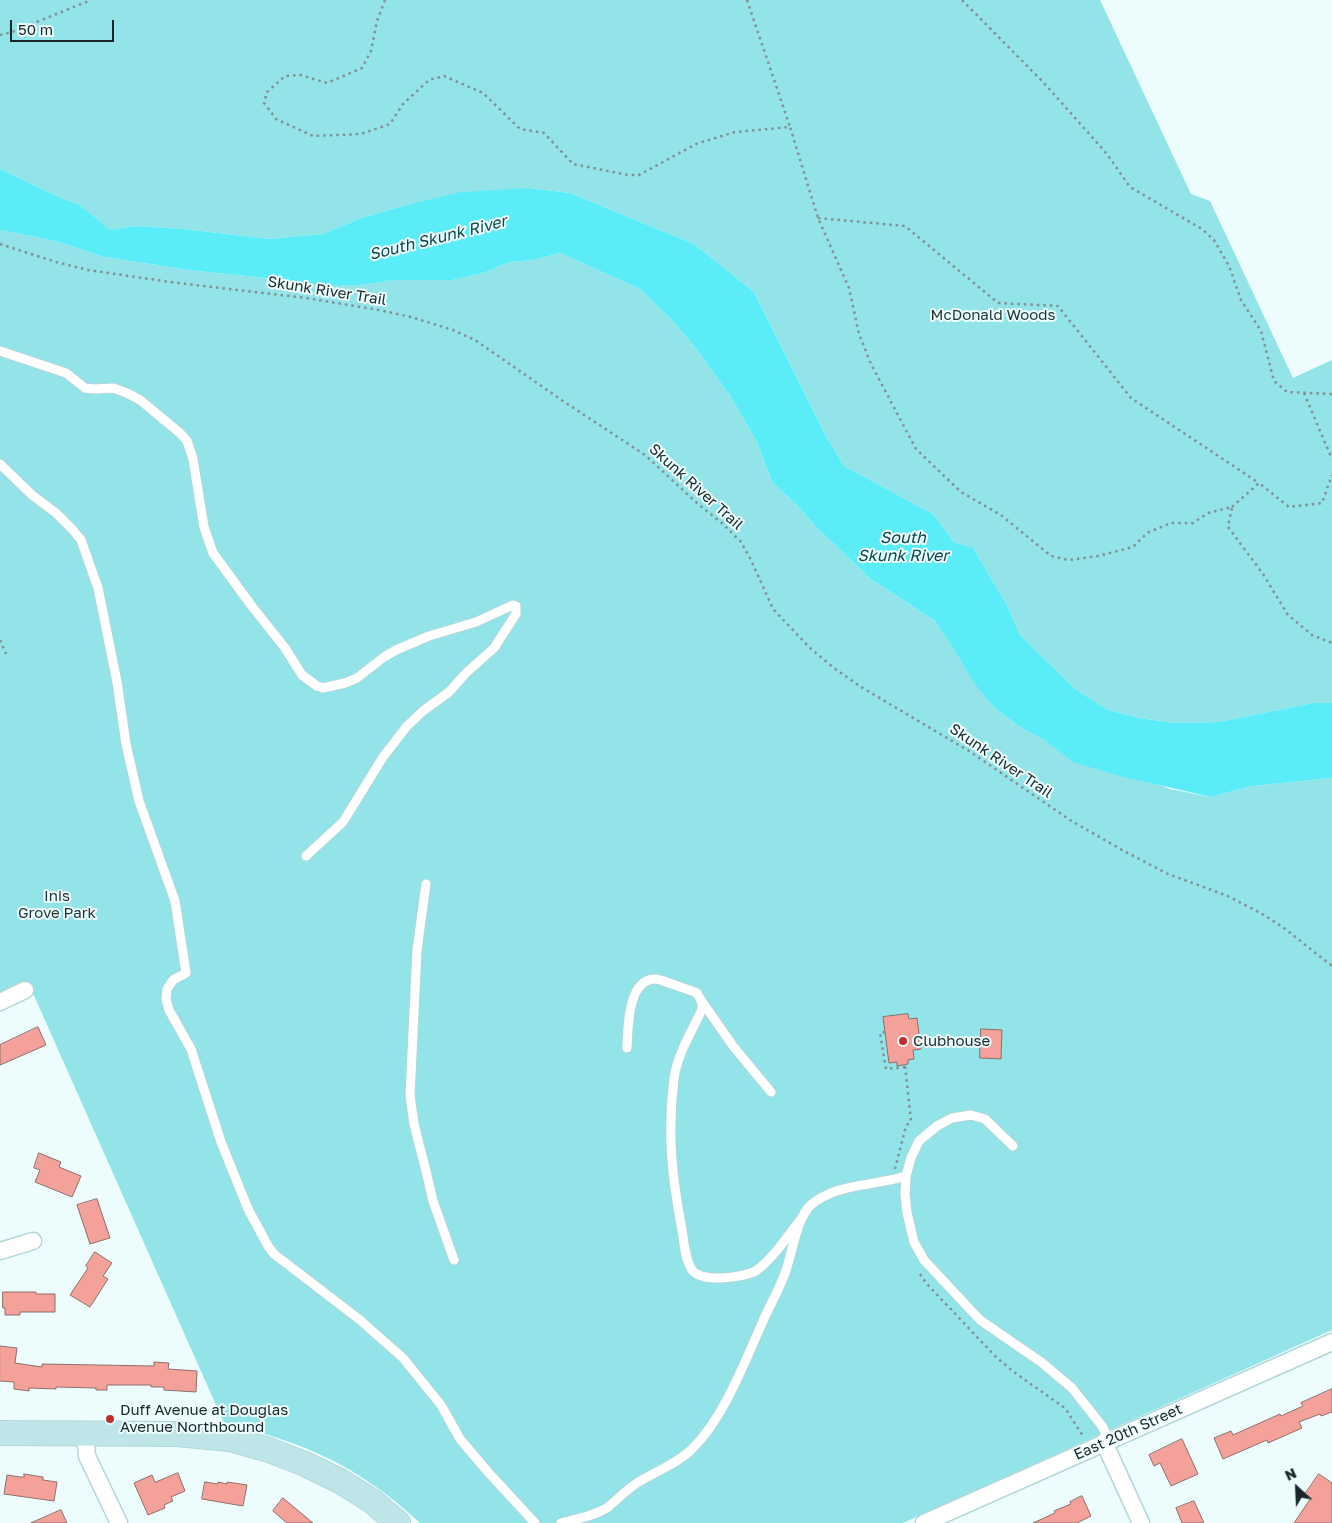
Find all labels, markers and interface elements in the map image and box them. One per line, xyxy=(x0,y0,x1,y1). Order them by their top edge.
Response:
scale bar xyxy=(12,10,116,42)
text: 50 m xyxy=(18,20,53,38)
water label: South Skunk River xyxy=(367,212,509,264)
street label: Skunk River Trail xyxy=(266,273,388,309)
park label: McDonald Woods xyxy=(931,306,1055,324)
street label: Skunk River Trail xyxy=(645,440,747,534)
water label: South Skunk River xyxy=(857,528,949,566)
street label: Skunk River Trail xyxy=(946,720,1056,802)
park label: Inis Grove Park xyxy=(18,887,96,922)
place label: Clubhouse xyxy=(913,1032,990,1050)
marker: Clubhouse xyxy=(897,1035,909,1047)
street label: East 20th Street xyxy=(1071,1400,1185,1464)
place label: Duff Avenue at Douglas Avenue Northbound xyxy=(120,1401,288,1436)
marker: Duff Avenue at Douglas Avenue Northbound xyxy=(104,1413,116,1425)
north arrow xyxy=(1272,1463,1322,1513)
text: N xyxy=(1282,1464,1299,1484)

